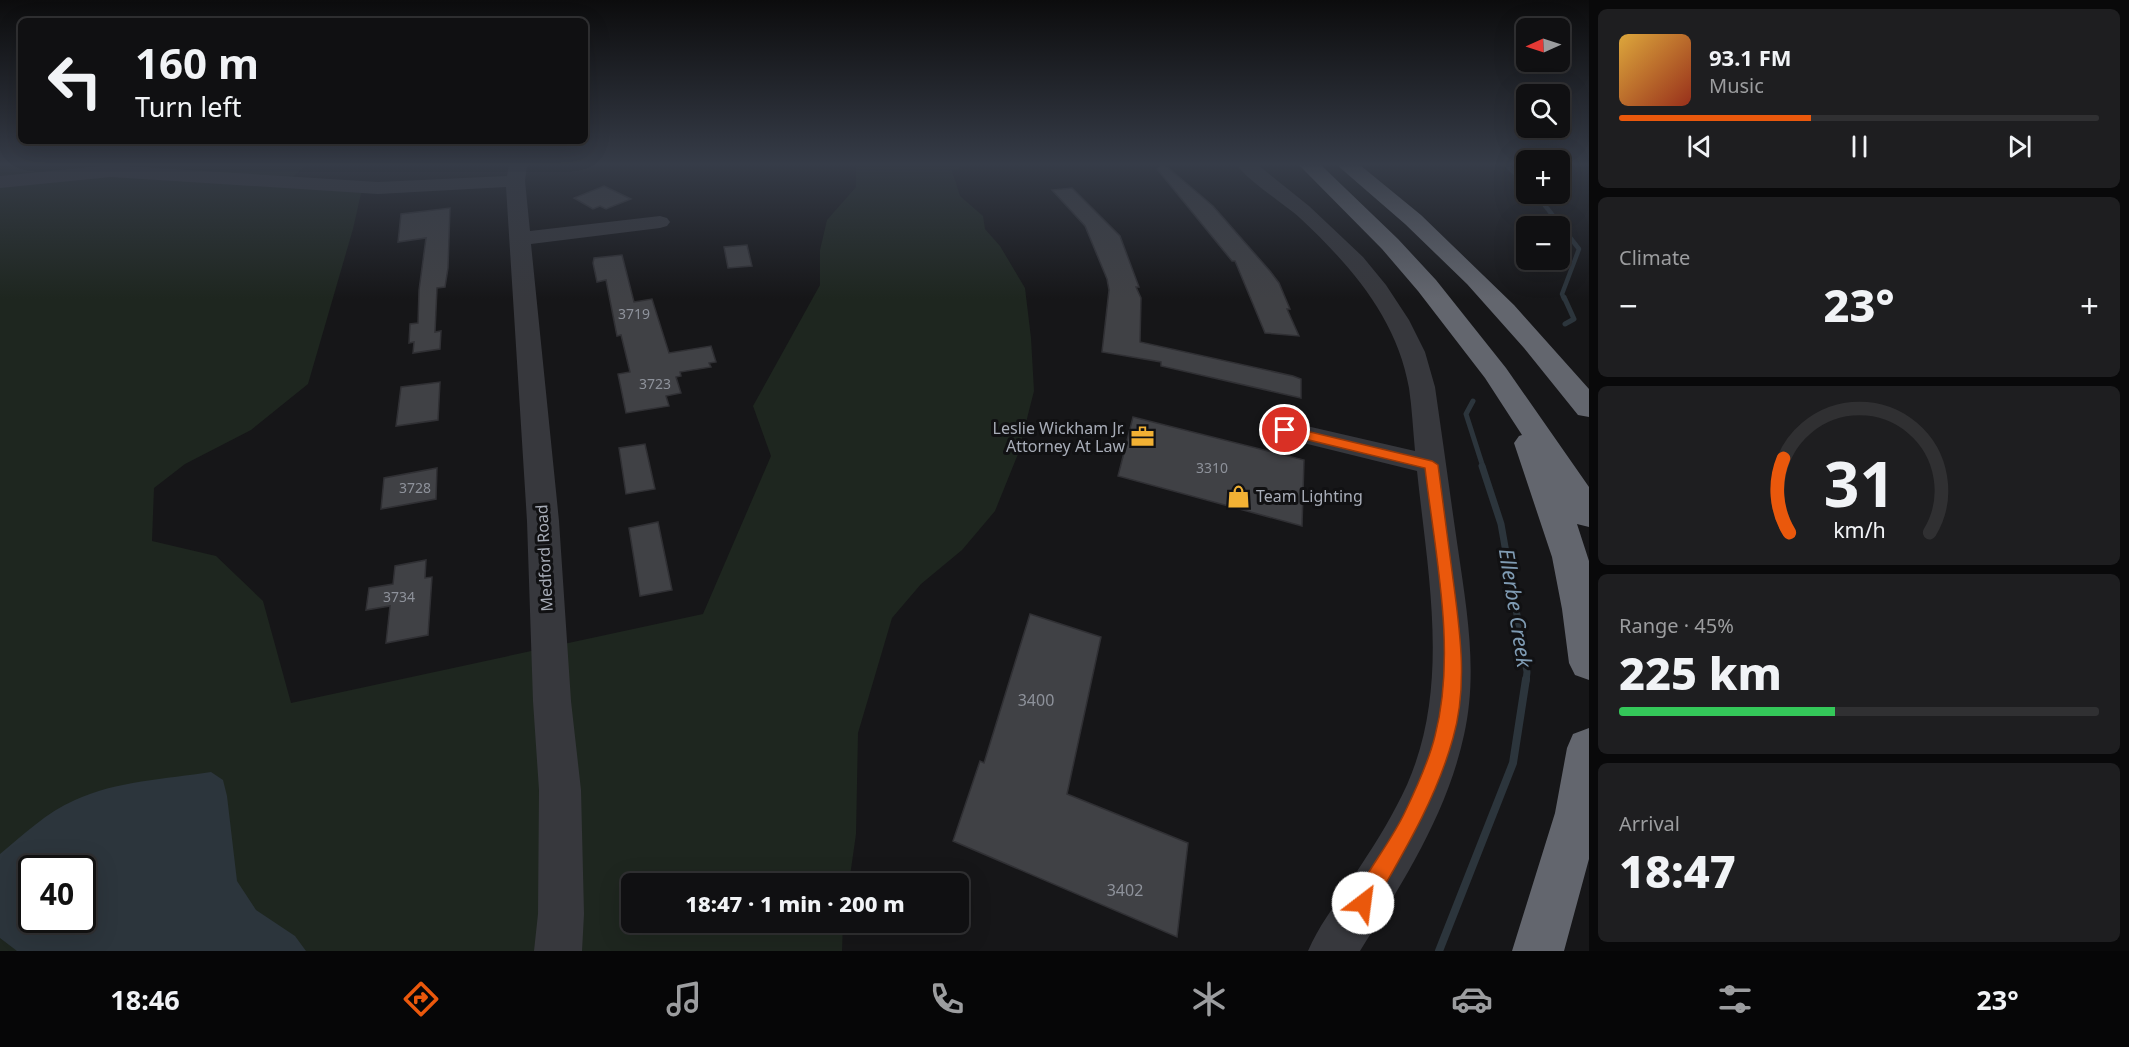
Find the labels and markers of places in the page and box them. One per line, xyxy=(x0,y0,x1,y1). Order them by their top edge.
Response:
pin xyxy=(1259,404,1310,455)
place label: Leslie Wickham Jr. Attorney At Law xyxy=(993,417,1125,457)
office icon: Leslie Wickham Jr. Attorney At Law xyxy=(1130,424,1156,450)
shop icon: Team Lighting xyxy=(1225,483,1251,509)
place label: Team Lighting xyxy=(1256,485,1363,507)

